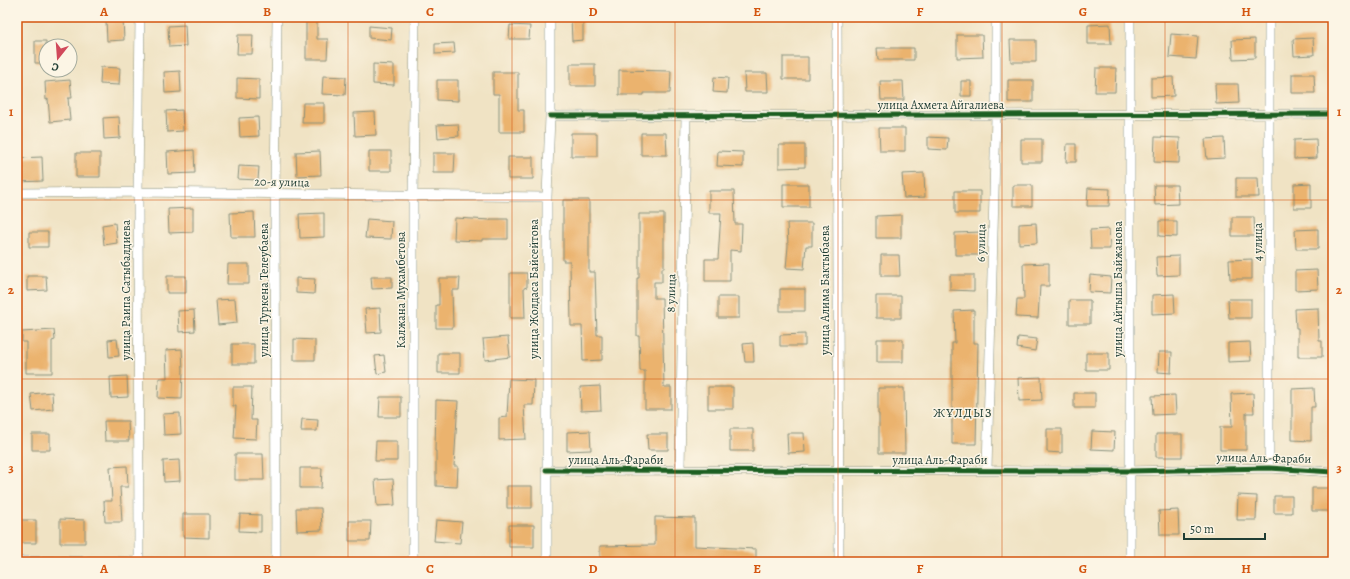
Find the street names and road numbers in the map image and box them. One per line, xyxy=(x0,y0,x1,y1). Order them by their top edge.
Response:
street label: улица Ахмета Айгалиева xyxy=(877,97,1005,113)
street label: 20-я улица xyxy=(254,174,310,190)
street label: улица Раипа Сатыбалдиева xyxy=(118,219,134,361)
street label: улица Жолдаса Байсейтова xyxy=(526,219,542,360)
street label: улица Айтыша Байжанова xyxy=(1110,220,1126,358)
street label: 4 улица xyxy=(1250,222,1266,261)
street label: улица Туркена Телеубаева xyxy=(256,223,272,358)
street label: 6 улица xyxy=(973,223,989,262)
street label: улица Алима Бактыбаева xyxy=(817,225,833,356)
street label: Калжана Мухамбетова xyxy=(393,231,409,349)
street label: 8 улица xyxy=(663,273,679,313)
street label: улица Аль-Фараби xyxy=(1215,449,1312,467)
street label: улица Аль-Фараби xyxy=(568,452,663,468)
street label: улица Аль-Фараби xyxy=(892,452,987,468)

